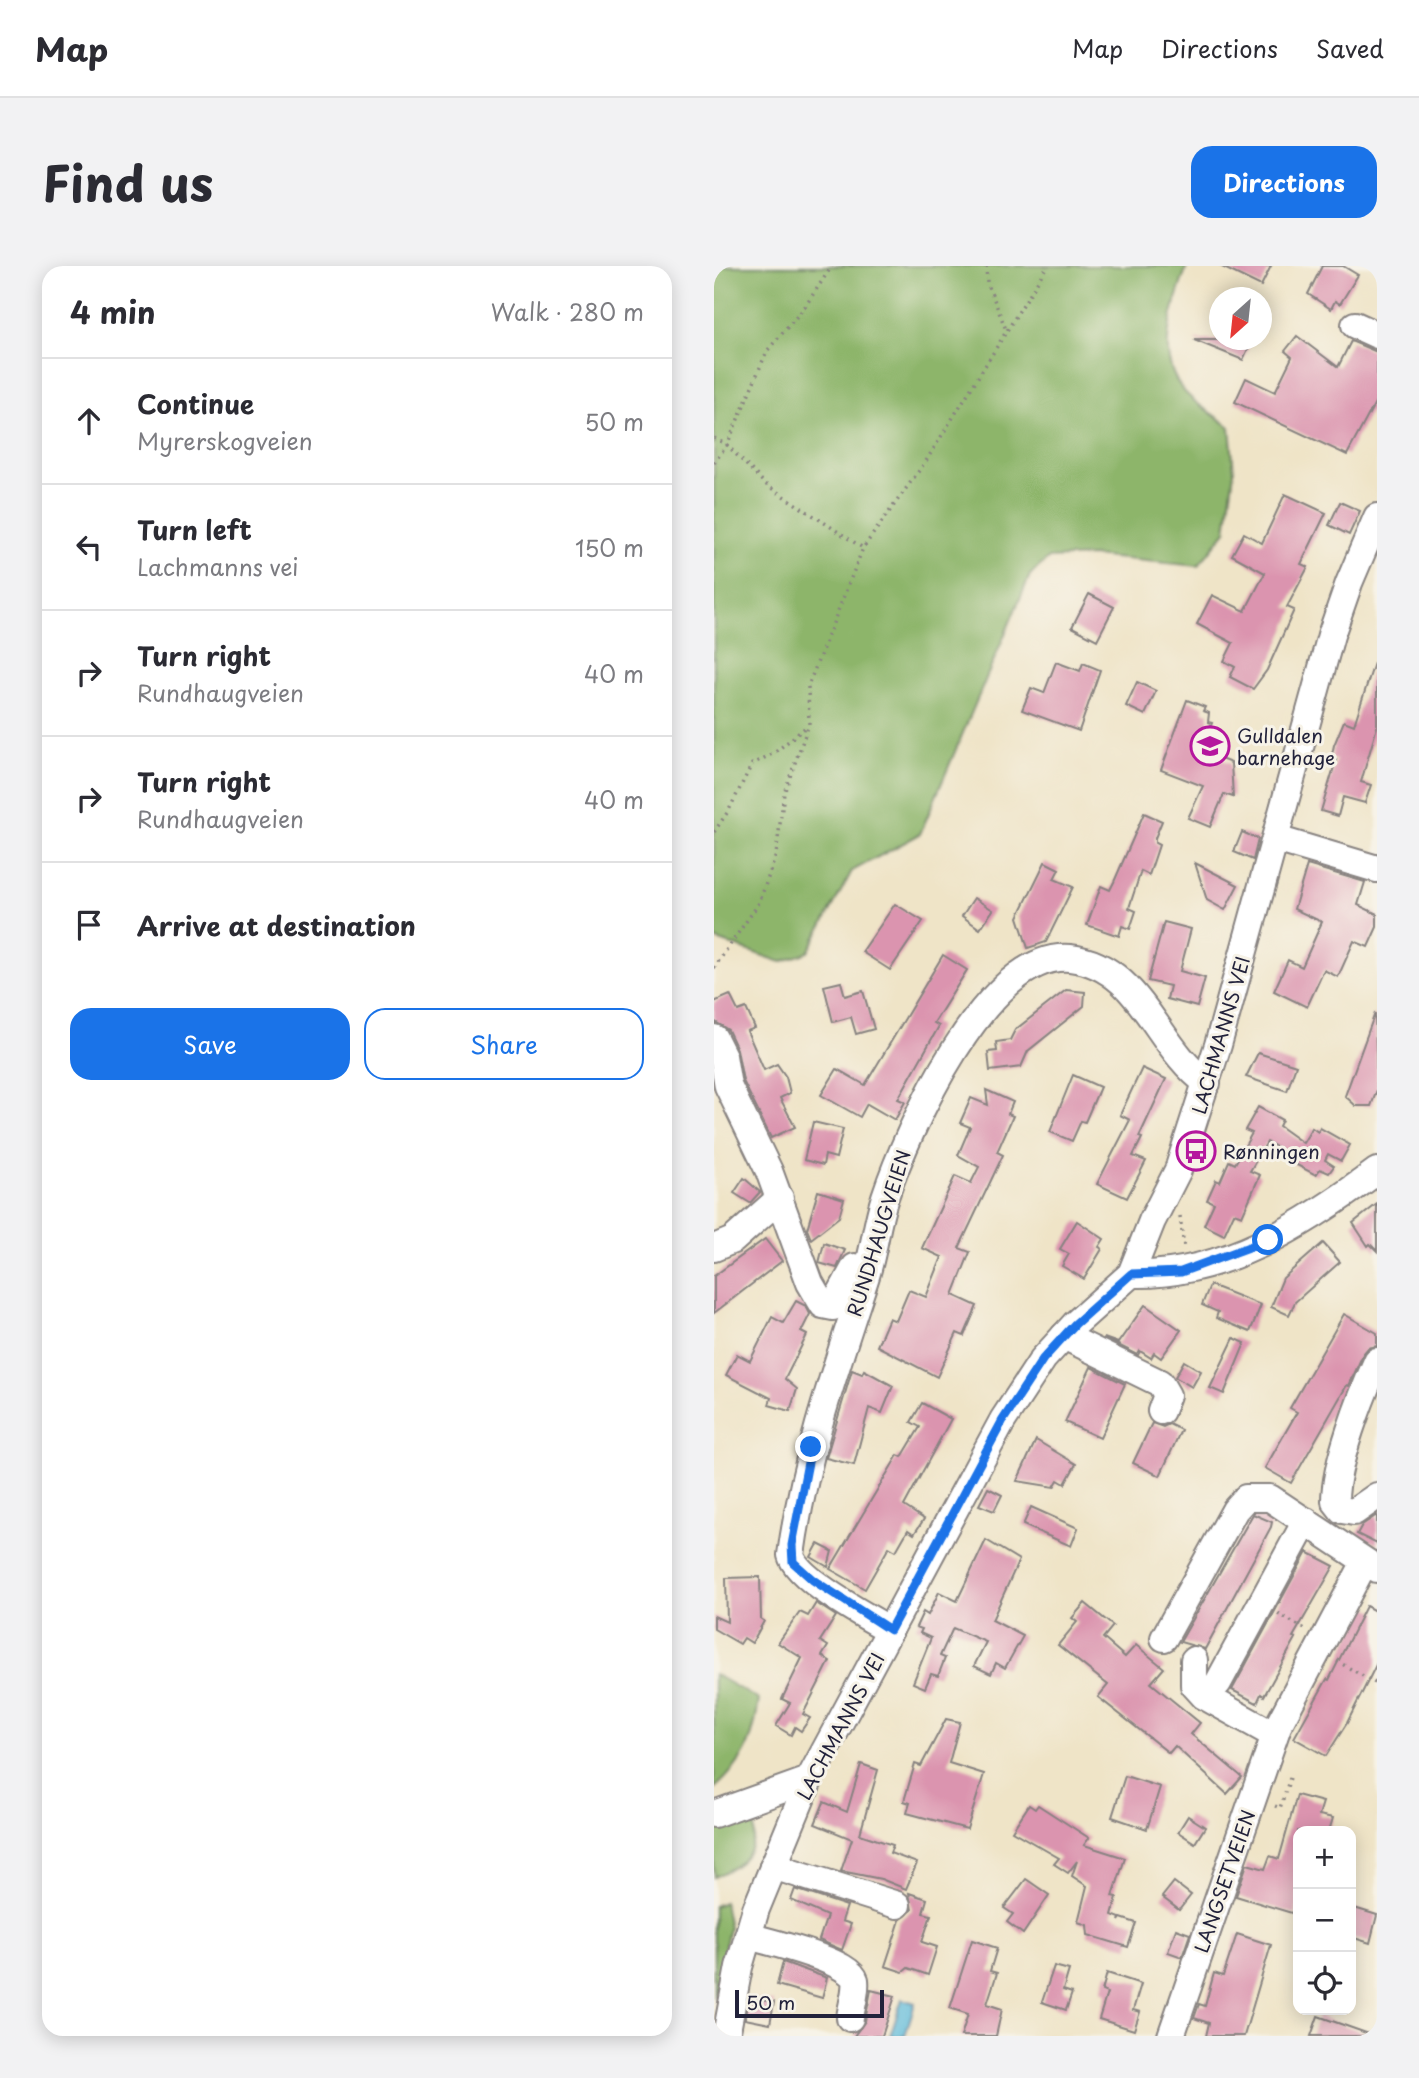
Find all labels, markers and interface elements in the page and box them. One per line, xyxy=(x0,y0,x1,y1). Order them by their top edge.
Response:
text: Map xyxy=(35,23,108,73)
text: Map xyxy=(1072,30,1123,66)
text: Directions xyxy=(1161,30,1278,66)
text: Saved xyxy=(1316,30,1384,66)
text: Find us xyxy=(42,145,213,219)
button: Directions xyxy=(1191,146,1377,218)
north arrow xyxy=(1209,287,1272,350)
text: 4 min xyxy=(70,289,156,334)
text: Walk · 280 m xyxy=(491,294,644,329)
text: Continue xyxy=(137,384,254,423)
icon: ahead xyxy=(70,402,108,440)
text: 50 m xyxy=(584,404,644,439)
text: Myrerskogveien xyxy=(137,423,313,458)
text: Turn left xyxy=(137,510,252,549)
icon: left xyxy=(70,528,108,566)
text: 150 m xyxy=(575,530,644,565)
text: Lachmanns vei xyxy=(137,549,298,584)
text: Turn right xyxy=(137,636,271,675)
icon: right xyxy=(70,654,108,692)
text: 40 m xyxy=(584,656,644,691)
text: Rundhaugveien xyxy=(137,675,304,710)
place label: Gulldalen barnehage xyxy=(1237,721,1335,771)
school or university icon: Gulldalen barnehage xyxy=(1189,725,1231,767)
text: Turn right xyxy=(137,762,271,801)
icon: right xyxy=(70,780,108,818)
text: 40 m xyxy=(584,782,644,817)
text: Rundhaugveien xyxy=(137,801,304,836)
icon: arrive xyxy=(70,906,108,944)
text: Arrive at destination xyxy=(137,906,416,945)
street label: LACHMANNS VEI xyxy=(1184,953,1256,1117)
button: Save xyxy=(70,1008,350,1080)
button: Share xyxy=(364,1008,644,1080)
bus stop icon: Rønningen xyxy=(1175,1130,1217,1172)
place label: Rønningen xyxy=(1223,1137,1320,1165)
street label: RUNDHAUGVEIEN xyxy=(839,1146,917,1320)
route start xyxy=(1252,1224,1283,1255)
route end xyxy=(795,1431,826,1462)
street label: LACHMANNS VEI xyxy=(789,1647,891,1805)
street label: LANGSETVEIEN xyxy=(1186,1806,1262,1956)
map controls xyxy=(1293,1826,1356,2015)
button: + xyxy=(1293,1826,1356,1889)
button: − xyxy=(1293,1889,1356,1952)
button: locate xyxy=(1293,1952,1356,2015)
scale bar xyxy=(735,1987,884,2019)
text: 50 m xyxy=(746,1988,795,2016)

